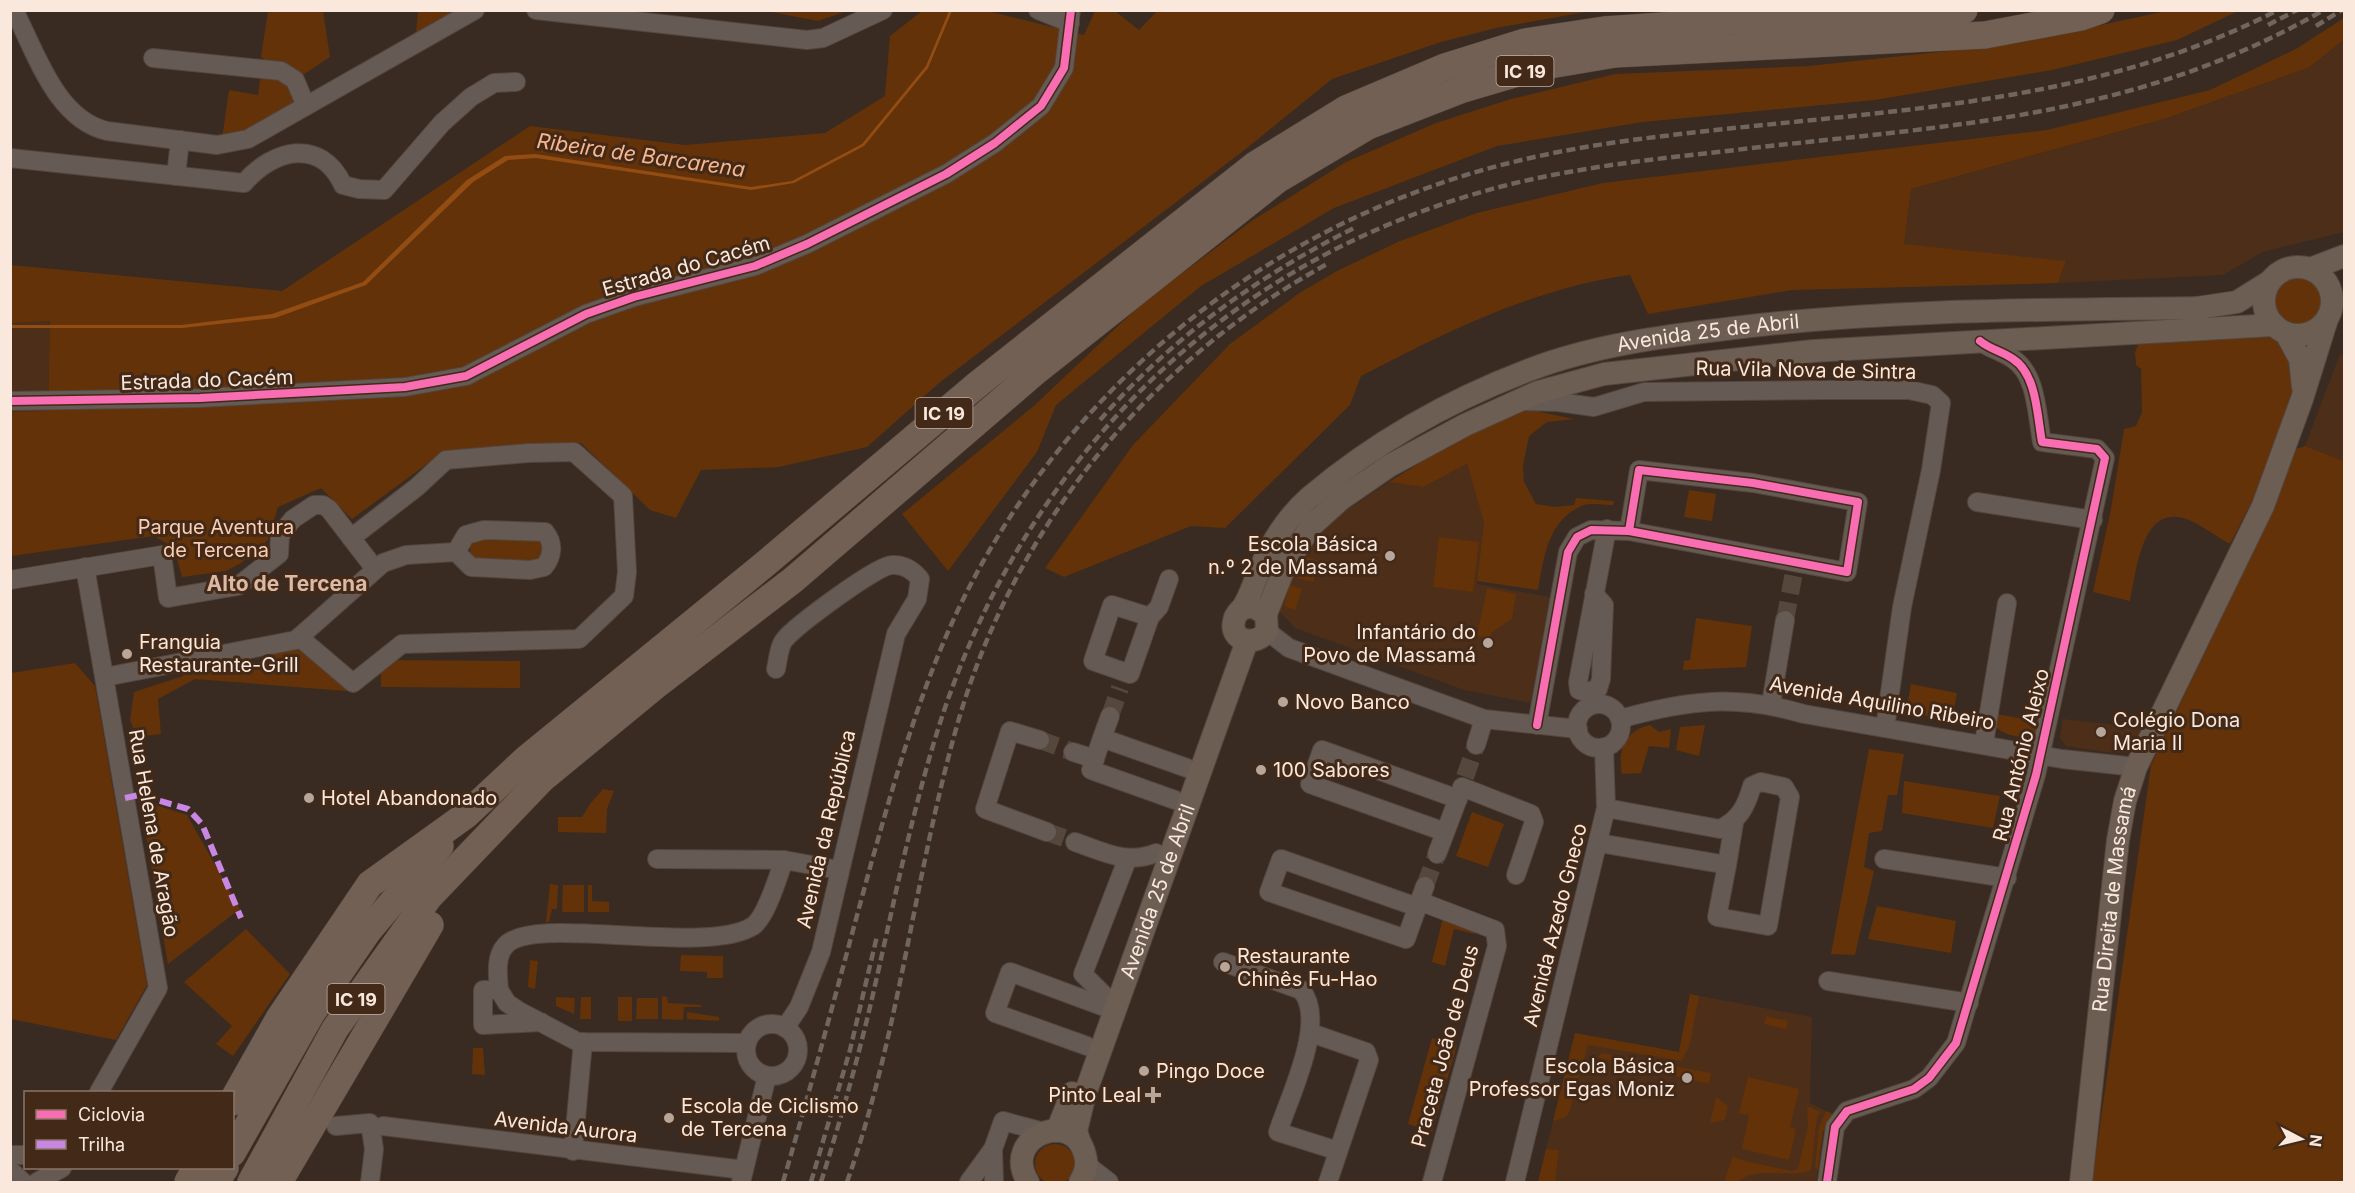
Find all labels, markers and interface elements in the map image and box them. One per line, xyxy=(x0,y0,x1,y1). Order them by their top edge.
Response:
road number: IC 19 xyxy=(1496,56,1553,86)
water label: Ribeira de Barcarena xyxy=(535,128,747,182)
street label: Estrada do Cacém xyxy=(599,231,773,301)
street label: Avenida 25 de Abril xyxy=(1615,309,1800,357)
street label: Rua Vila Nova de Sintra xyxy=(1695,356,1917,384)
street label: Estrada do Cacém xyxy=(120,365,294,395)
road number: IC 19 xyxy=(916,398,972,428)
park label: Parque Aventura de Tercena xyxy=(138,515,294,562)
place label: Escola Básica n.º 2 de Massamá xyxy=(1208,532,1378,579)
marker: Escola Básica n.º 2 de Massamá xyxy=(1383,549,1397,563)
district label: Alto de Tercena xyxy=(207,571,367,596)
place label: Infantário do Povo de Massamá xyxy=(1303,620,1476,667)
place label: Franguia Restaurante-Grill xyxy=(139,630,299,677)
marker: Infantário do Povo de Massamá xyxy=(1481,636,1495,650)
marker: Franguia Restaurante-Grill xyxy=(120,647,134,661)
street label: Rua António Aleixo xyxy=(1988,666,2054,844)
street label: Avenida Aquilino Ribeiro xyxy=(1768,671,1996,735)
place label: Novo Banco xyxy=(1295,690,1410,714)
marker: Novo Banco xyxy=(1276,695,1290,709)
place label: Colégio Dona Maria II xyxy=(2113,708,2240,755)
marker: Colégio Dona Maria II xyxy=(2094,725,2108,739)
street label: Rua Helena de Aragão xyxy=(124,727,184,939)
street label: Avenida da República xyxy=(791,727,861,931)
place label: 100 Sabores xyxy=(1273,758,1390,782)
marker: 100 Sabores xyxy=(1254,763,1268,777)
street label: Rua Direita de Massamá xyxy=(2087,783,2141,1013)
place label: Hotel Abandonado xyxy=(321,786,497,810)
marker: Hotel Abandonado xyxy=(302,791,316,805)
street label: Avenida 25 de Abril xyxy=(1115,801,1200,982)
street label: Avenida Azedo Gneco xyxy=(1518,821,1592,1029)
street label: Praceta João de Deus xyxy=(1406,942,1484,1150)
place label: Restaurante Chinês Fu-Hao xyxy=(1237,944,1377,991)
marker: Restaurante Chinês Fu-Hao xyxy=(1218,960,1232,974)
road number: IC 19 xyxy=(328,984,385,1014)
place label: Escola Básica Professor Egas Moniz xyxy=(1469,1054,1675,1101)
place label: Pingo Doce xyxy=(1156,1059,1265,1083)
marker: Pingo Doce xyxy=(1137,1064,1151,1078)
marker: Escola Básica Professor Egas Moniz xyxy=(1680,1071,1694,1085)
place label: Pinto Leal xyxy=(1048,1083,1141,1107)
marker: Pinto Leal xyxy=(1146,1088,1160,1102)
legend xyxy=(24,1091,234,1169)
place label: Escola de Ciclismo de Tercena xyxy=(681,1094,859,1141)
text: Ciclovia xyxy=(78,1104,145,1125)
street label: Avenida Aurora xyxy=(493,1106,639,1148)
north arrow xyxy=(2271,1109,2331,1169)
marker: Escola de Ciclismo de Tercena xyxy=(662,1111,676,1125)
text: Trilha xyxy=(78,1134,125,1155)
text: N xyxy=(2305,1134,2327,1148)

